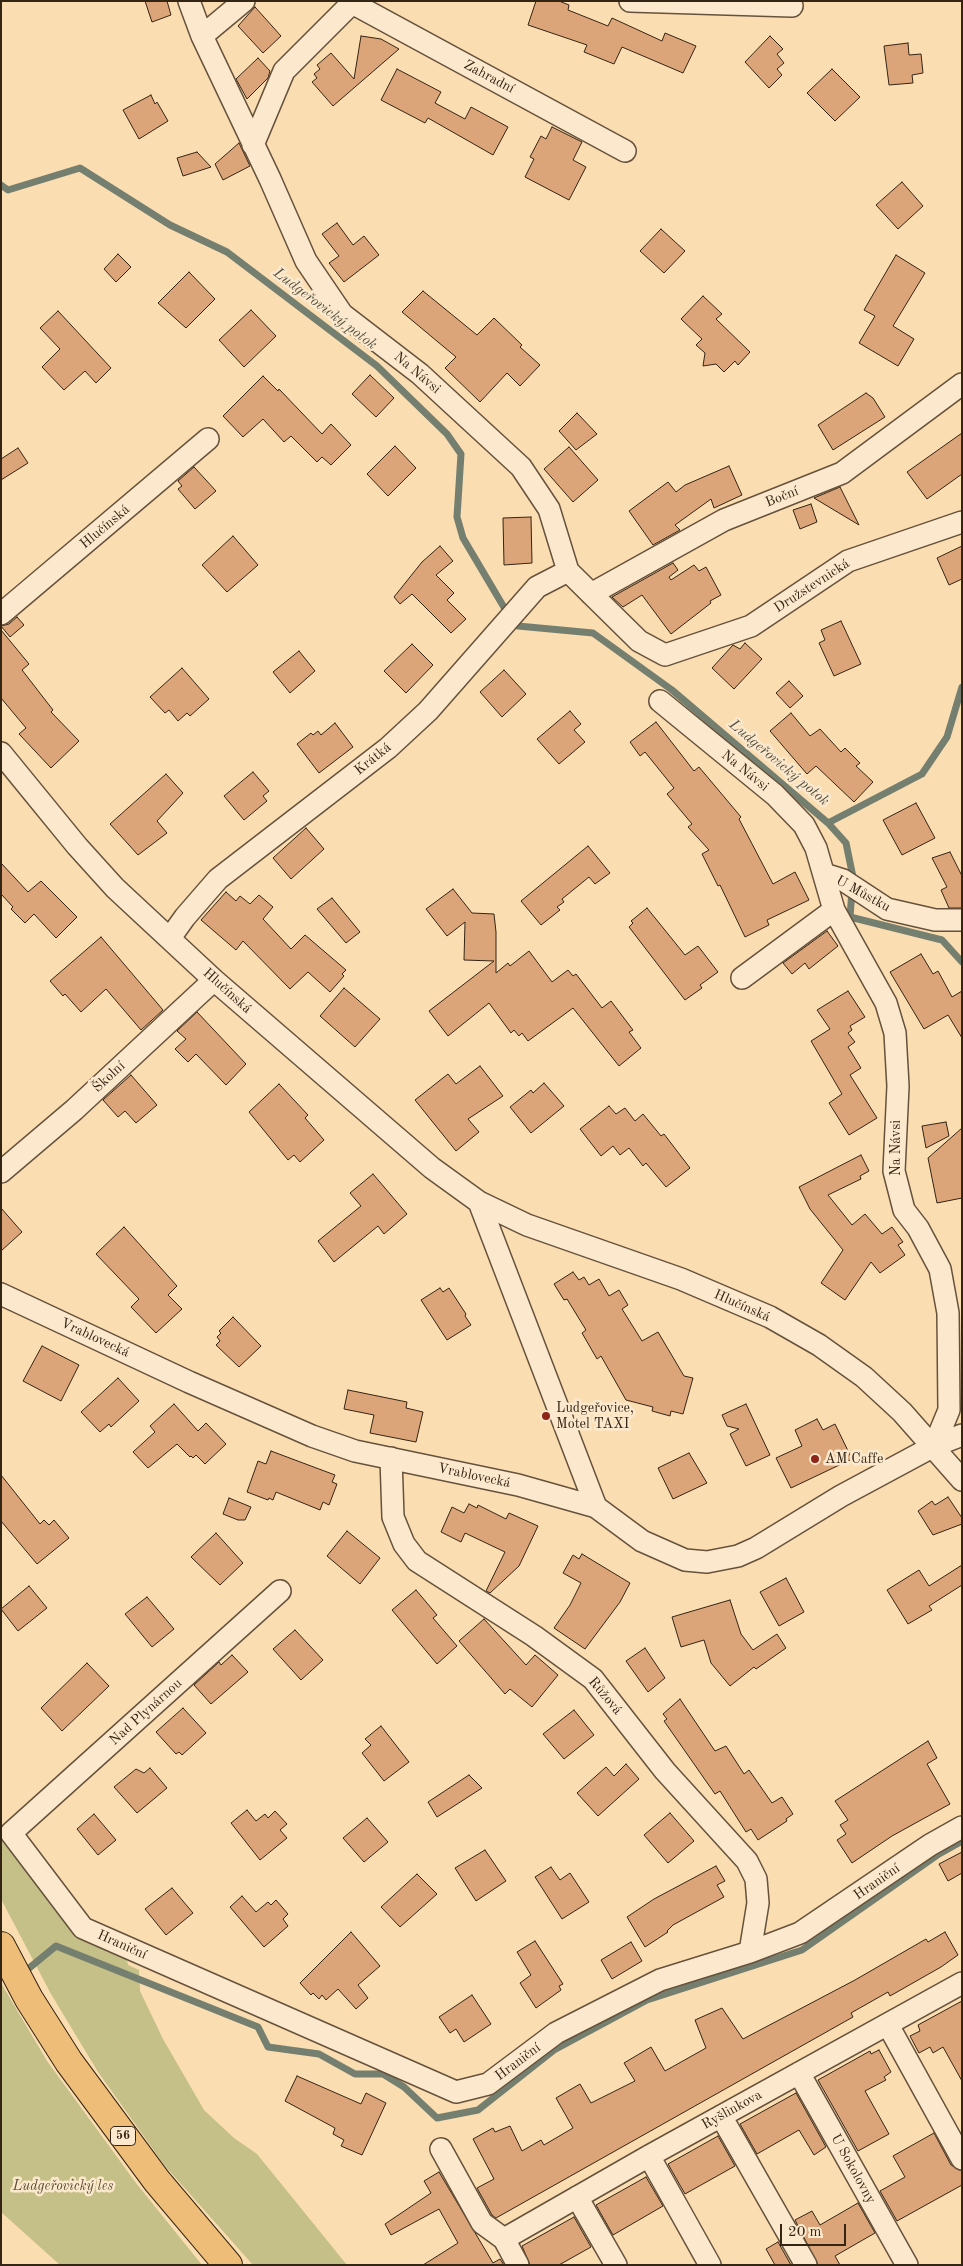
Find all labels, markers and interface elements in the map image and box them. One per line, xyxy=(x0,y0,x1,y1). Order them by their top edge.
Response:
street label: Zahradní xyxy=(461,57,517,97)
water label: Ludgeřovický potok xyxy=(270,264,380,354)
street label: Na Návsi xyxy=(390,349,444,397)
street label: Boční xyxy=(763,483,801,511)
street label: Hlučínská xyxy=(77,501,133,553)
street label: Družstevnická xyxy=(771,555,853,617)
water label: Ludgeřovický potok xyxy=(725,716,833,810)
street label: Krátká xyxy=(351,739,395,779)
street label: Na Návsi xyxy=(718,747,772,795)
street label: U Můstku xyxy=(833,872,893,916)
street label: Hlučínská xyxy=(199,965,255,1017)
street label: Školní xyxy=(89,1058,129,1096)
street label: Na Návsi xyxy=(888,1120,904,1176)
street label: Hlučínská xyxy=(711,1286,773,1326)
street label: Vrablovecká xyxy=(58,1315,132,1361)
place label: Ludgeřovice, Motel TAXI xyxy=(556,1400,634,1432)
marker: Ludgeřovice, Motel TAXI xyxy=(540,1410,552,1422)
place label: AM Caffe xyxy=(825,1451,883,1467)
marker: AM Caffe xyxy=(809,1453,821,1465)
street label: Vrablovecká xyxy=(436,1460,512,1492)
street label: Růžová xyxy=(584,1674,626,1718)
street label: Nad Plynárnou xyxy=(106,1675,186,1749)
street label: Hraniční xyxy=(851,1860,903,1904)
street label: Hraniční xyxy=(95,1927,149,1963)
street label: Hraniční xyxy=(492,2040,544,2084)
street label: Ryšlinkova xyxy=(699,2087,765,2133)
road number: 56 xyxy=(110,2126,136,2146)
street label: U Sokolovny xyxy=(827,2131,879,2207)
park label: Ludgeřovický les xyxy=(13,2178,113,2194)
scale bar xyxy=(783,2214,849,2246)
text: 20 m xyxy=(788,2225,822,2240)

